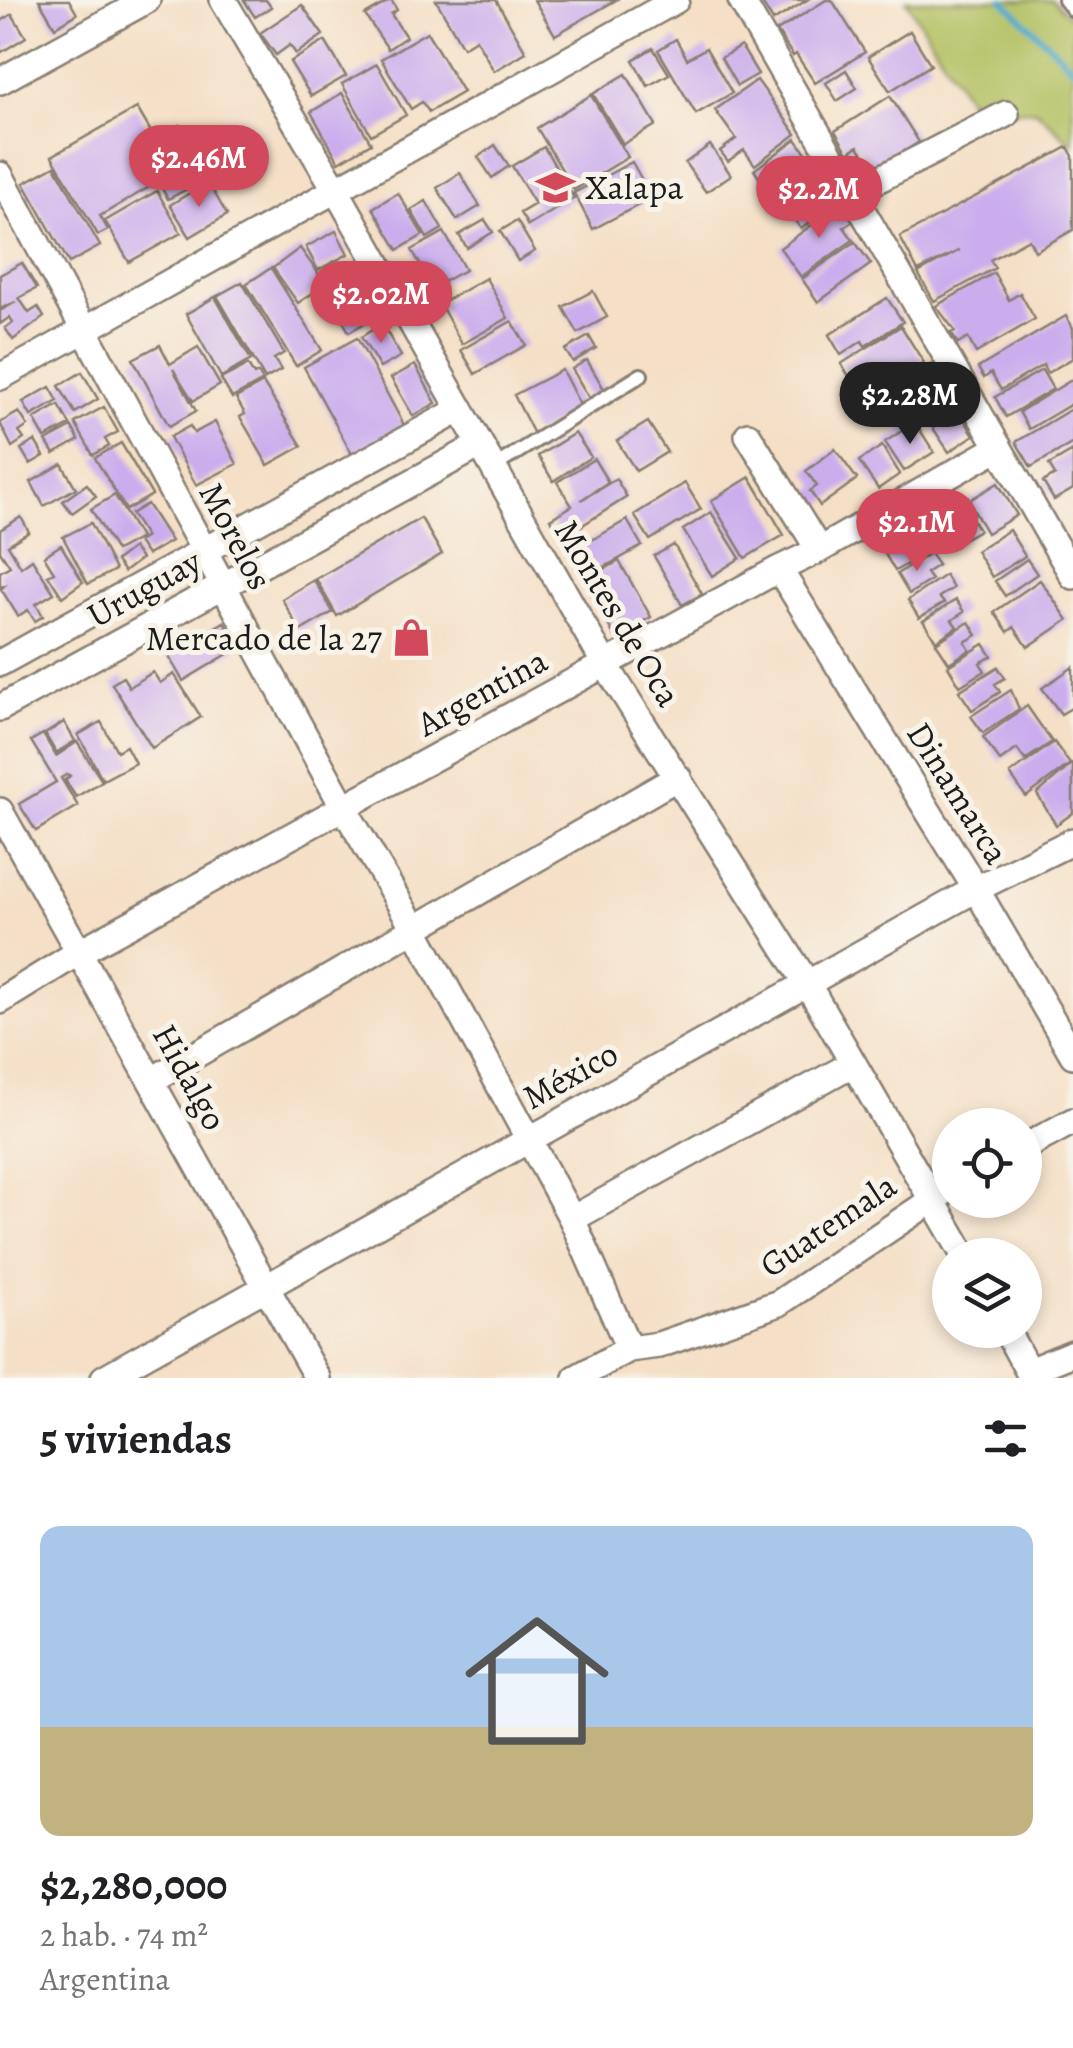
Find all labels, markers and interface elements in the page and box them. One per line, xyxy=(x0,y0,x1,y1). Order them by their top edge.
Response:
pin: $2.46M xyxy=(118,125,280,210)
text: $2.46M xyxy=(151,135,247,179)
pin: $2.2M xyxy=(749,156,889,241)
place label: Xalapa xyxy=(585,163,684,211)
school or university icon: Xalapa xyxy=(534,166,576,208)
text: $2.2M xyxy=(778,166,860,210)
pin: $2.02M xyxy=(300,261,462,346)
text: $2.02M xyxy=(332,271,430,315)
pin: $2.28M xyxy=(829,362,991,447)
text: $2.28M xyxy=(862,372,958,416)
street label: Morelos xyxy=(188,474,284,598)
pin: $2.1M xyxy=(847,489,987,574)
text: $2.1M xyxy=(878,499,956,543)
street label: Montes de Oca xyxy=(543,511,693,716)
street label: Uruguay xyxy=(78,537,210,639)
place label: Mercado de la 27 xyxy=(146,614,382,662)
shop icon: Mercado de la 27 xyxy=(391,617,433,659)
street label: Argentina xyxy=(407,636,557,748)
street label: Dinamarca xyxy=(895,713,1021,874)
street label: Hidalgo xyxy=(141,1015,239,1139)
street label: México xyxy=(514,1029,626,1121)
map controls xyxy=(932,1108,1042,1348)
button: locate xyxy=(932,1108,1042,1218)
street label: Guatemala xyxy=(750,1161,906,1288)
button: layers xyxy=(932,1238,1042,1348)
text: 5 viviendas xyxy=(40,1410,232,1467)
icon: filters xyxy=(978,1411,1033,1466)
icon: home xyxy=(447,1591,627,1771)
text: $2,280,000 xyxy=(40,1856,227,1913)
text: 2 hab. · 74 m² xyxy=(40,1913,208,1957)
text: Argentina xyxy=(40,1957,170,2001)

